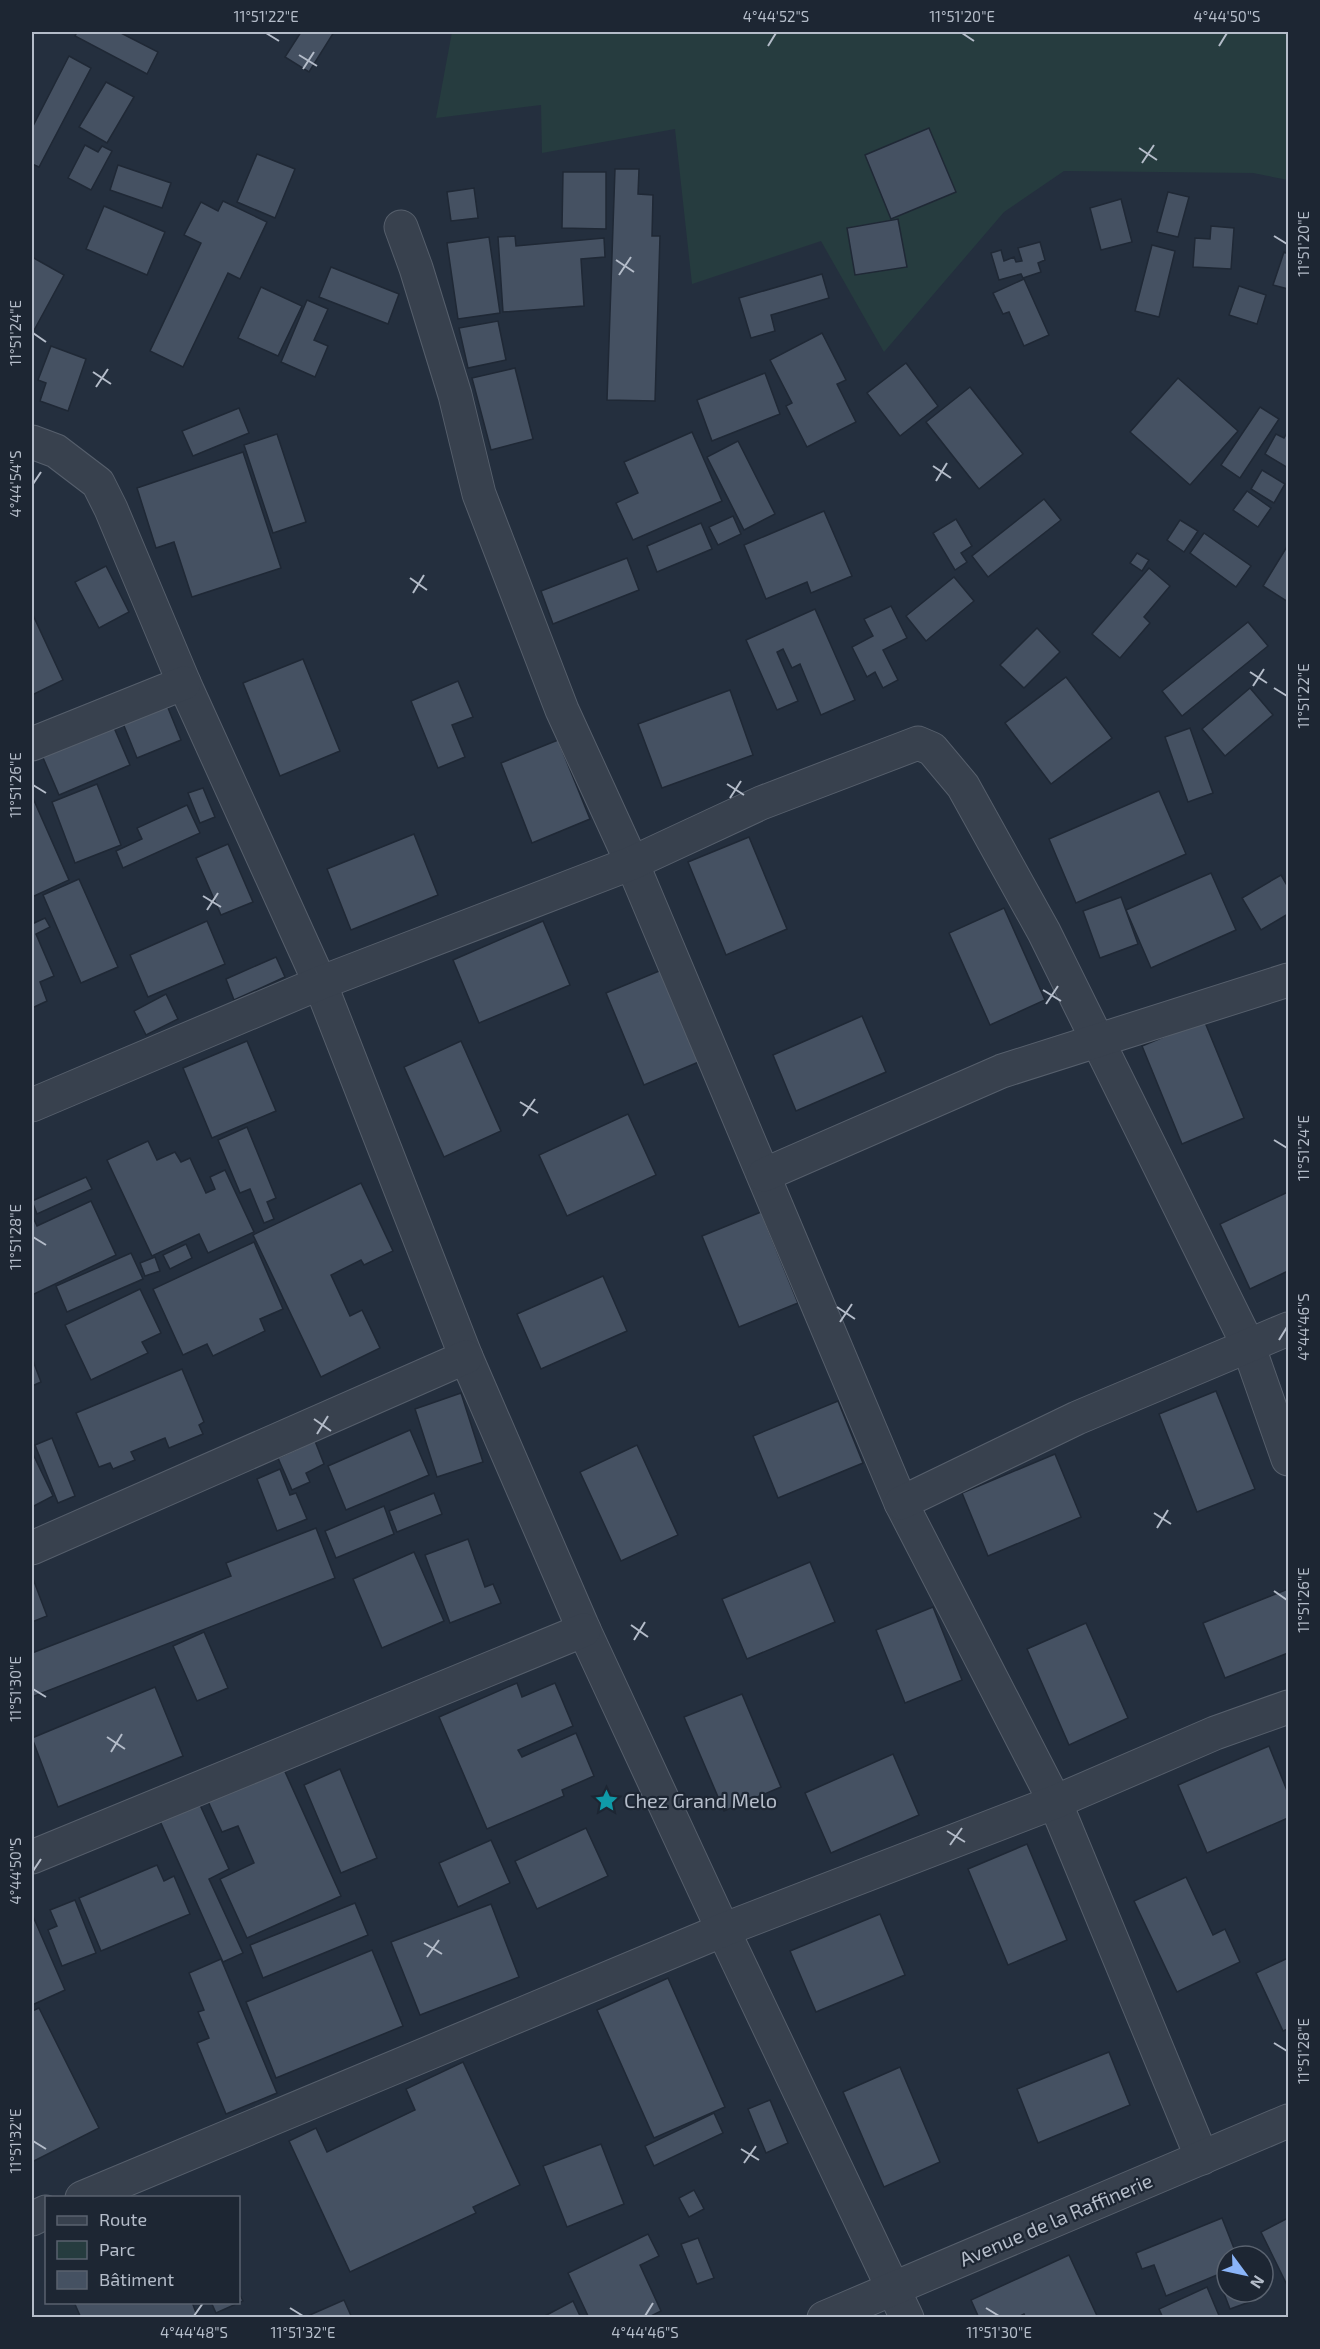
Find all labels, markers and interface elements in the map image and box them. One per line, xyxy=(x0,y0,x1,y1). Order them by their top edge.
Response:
text: 11°51'22"E xyxy=(233,7,299,25)
text: 4°44'52"S xyxy=(743,7,809,25)
text: 11°51'20"E xyxy=(929,7,995,25)
text: 4°44'50"S xyxy=(1194,7,1261,25)
text: 11°51'20"E xyxy=(1294,211,1312,277)
text: 11°51'24"E xyxy=(6,300,24,366)
text: 4°44'54"S xyxy=(6,450,24,518)
text: 11°51'22"E xyxy=(1294,663,1312,729)
text: 11°51'26"E xyxy=(6,752,24,818)
text: 11°51'24"E xyxy=(1294,1115,1312,1181)
text: 11°51'28"E xyxy=(6,1204,24,1270)
text: 4°44'46"S xyxy=(1294,1293,1312,1361)
text: 11°51'26"E xyxy=(1294,1567,1312,1633)
text: 11°51'30"E xyxy=(6,1656,24,1722)
place icon: Chez Grand Melo xyxy=(593,1788,619,1814)
place label: Chez Grand Melo xyxy=(624,1788,777,1812)
text: 4°44'50"S xyxy=(6,1838,24,1905)
text: 11°51'28"E xyxy=(1294,2018,1312,2084)
text: 11°51'32"E xyxy=(6,2109,24,2174)
street label: Avenue de la Raffinerie xyxy=(955,2167,1156,2271)
legend xyxy=(45,2196,240,2304)
text: Route xyxy=(99,2208,147,2230)
text: Parc xyxy=(99,2238,135,2260)
north arrow xyxy=(1215,2244,1275,2304)
text: Bâtiment xyxy=(99,2268,174,2290)
text: N xyxy=(1247,2272,1269,2292)
text: 4°44'48"S xyxy=(160,2323,228,2341)
text: 11°51'32"E xyxy=(271,2323,336,2341)
text: 4°44'46"S xyxy=(611,2323,679,2341)
text: 11°51'30"E xyxy=(966,2323,1032,2341)

